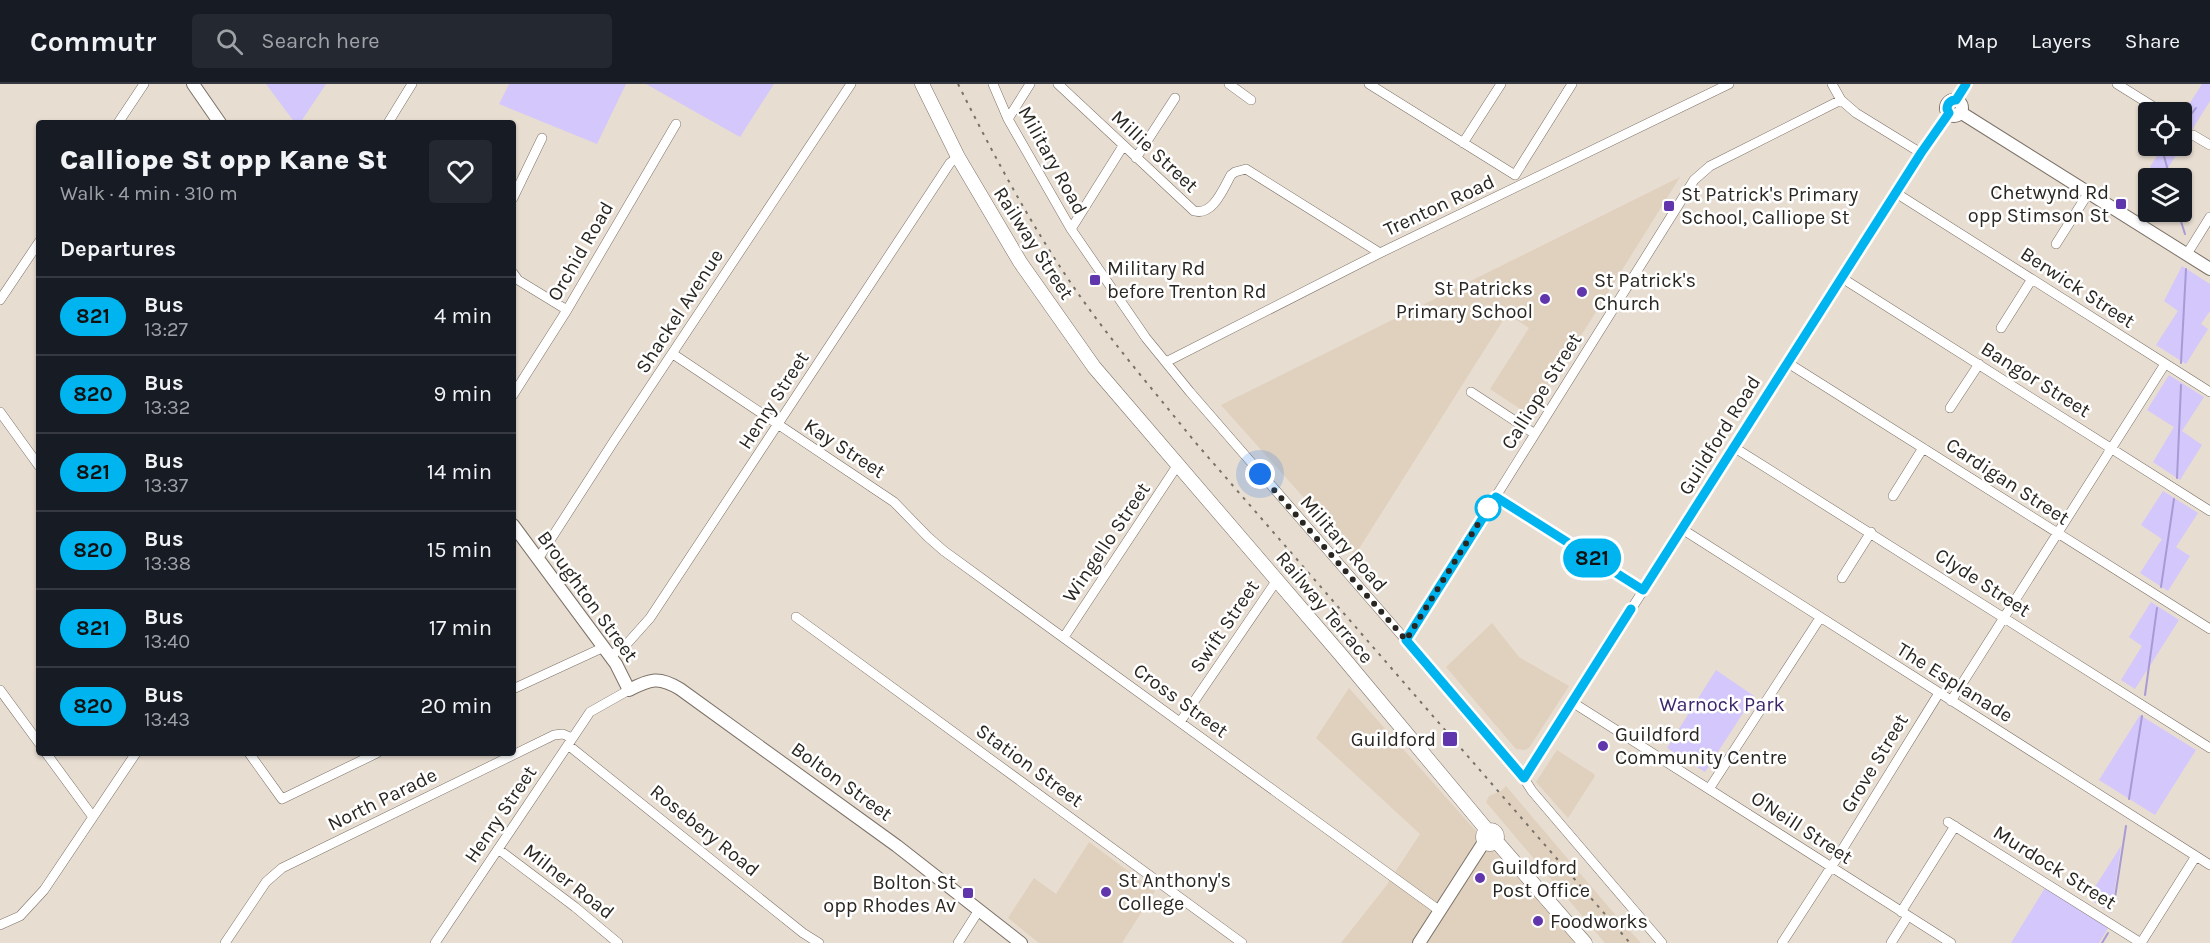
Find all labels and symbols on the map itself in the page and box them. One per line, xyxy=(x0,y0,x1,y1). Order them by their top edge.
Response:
street label: Military Road xyxy=(1013,102,1092,218)
street label: Millie Street xyxy=(1107,105,1203,198)
street label: Trenton Road xyxy=(1380,170,1498,241)
place label: Chetwynd Rd opp Stimson St xyxy=(1968,181,2109,227)
street label: Railway Street xyxy=(989,183,1079,304)
place label: St Patrick's Primary School, Calliope St xyxy=(1681,183,1858,229)
street label: Orchid Road xyxy=(543,197,618,305)
marker: Chetwynd Rd opp Stimson St xyxy=(2114,197,2128,211)
marker: St Patrick's Primary School, Calliope St xyxy=(1662,199,1676,213)
street label: Berwick Street xyxy=(2016,242,2140,333)
street label: Shackel Avenue xyxy=(631,245,728,378)
place label: Military Rd before Trenton Rd xyxy=(1107,257,1267,303)
place label: St Patrick's Church xyxy=(1594,269,1696,315)
marker: Military Rd before Trenton Rd xyxy=(1088,273,1102,287)
place label: St Patricks Primary School xyxy=(1396,277,1533,323)
marker: St Patrick's Church xyxy=(1575,285,1589,299)
marker: St Patricks Primary School xyxy=(1538,292,1552,306)
street label: Calliope Street xyxy=(1496,328,1587,454)
street label: Bangor Street xyxy=(1977,337,2095,422)
street label: Henry Street xyxy=(733,347,814,453)
street label: Guildford Road xyxy=(1674,371,1765,499)
street label: Kay Street xyxy=(800,414,890,483)
street label: Cardigan Street xyxy=(1942,433,2074,530)
your location xyxy=(1245,459,1275,489)
street label: Wingello Street xyxy=(1058,478,1155,606)
street label: Military Road xyxy=(1295,490,1392,596)
unlabelled marker xyxy=(1475,495,1501,521)
street label: Broughton Street xyxy=(532,526,643,667)
line badge: 821 xyxy=(1558,538,1626,578)
street label: Clyde Street xyxy=(1931,543,2035,622)
street label: Railway Terrace xyxy=(1271,547,1378,668)
street label: Swift Street xyxy=(1185,575,1264,677)
street label: The Esplanade xyxy=(1893,638,2017,727)
street label: Cross Street xyxy=(1129,658,1233,743)
park label: Warnock Park xyxy=(1659,693,1785,716)
street label: Grove Street xyxy=(1836,709,1913,817)
street label: Station Street xyxy=(972,719,1088,812)
place label: Guildford Community Centre xyxy=(1615,723,1787,769)
place label: Guildford xyxy=(1351,728,1436,751)
marker: Guildford xyxy=(1441,730,1459,748)
street label: Bolton Street xyxy=(787,737,897,826)
marker: Guildford Community Centre xyxy=(1596,739,1610,753)
street label: Henry Street xyxy=(460,761,542,867)
street label: North Parade xyxy=(324,763,441,836)
street label: Rosebery Road xyxy=(646,779,764,881)
street label: O'Neill Street xyxy=(1747,786,1857,869)
street label: Murdock Street xyxy=(1989,820,2121,915)
street label: Milner Road xyxy=(519,839,619,924)
place label: Guildford Post Office xyxy=(1492,856,1590,902)
place label: St Anthony's College xyxy=(1118,869,1231,915)
place label: Bolton St opp Rhodes Av xyxy=(823,871,956,917)
marker: Guildford Post Office xyxy=(1473,871,1487,885)
marker: St Anthony's College xyxy=(1099,885,1113,899)
marker: Bolton St opp Rhodes Av xyxy=(961,886,975,900)
place label: Foodworks xyxy=(1550,910,1648,933)
marker: Foodworks xyxy=(1531,914,1545,928)

